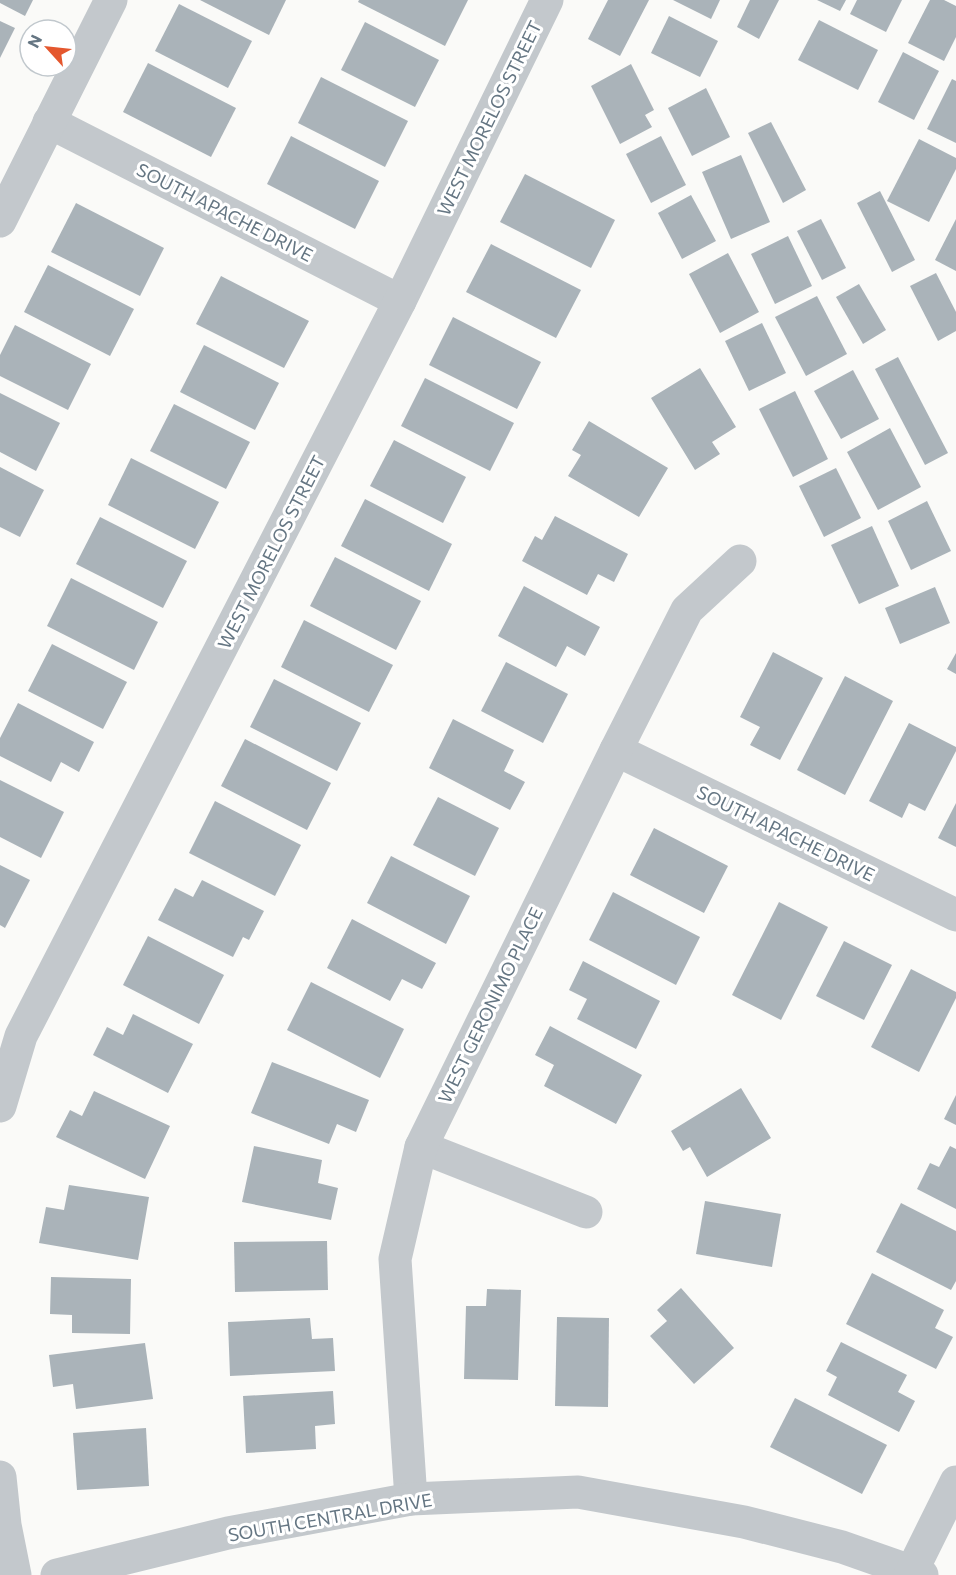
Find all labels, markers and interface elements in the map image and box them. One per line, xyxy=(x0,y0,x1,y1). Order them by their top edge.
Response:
street label: WEST MORELOS STREET xyxy=(432,17,546,219)
north arrow xyxy=(18,18,78,78)
text: N xyxy=(23,31,45,51)
street label: SOUTH APACHE DRIVE xyxy=(133,158,317,266)
street label: WEST MORELOS STREET xyxy=(213,452,329,652)
street label: SOUTH APACHE DRIVE xyxy=(694,780,878,886)
street label: WEST GERONIMO PLACE xyxy=(433,904,547,1106)
street label: SOUTH CENTRAL DRIVE xyxy=(226,1488,434,1546)

